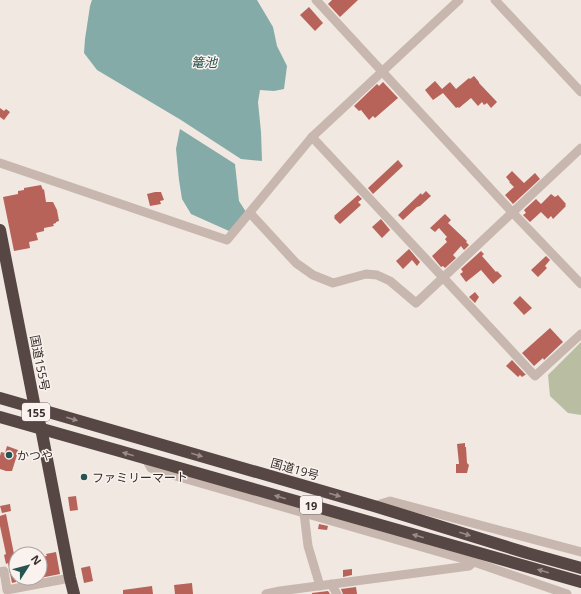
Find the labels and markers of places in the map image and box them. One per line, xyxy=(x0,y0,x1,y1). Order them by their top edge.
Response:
place label: かつや xyxy=(17,447,53,464)
marker: かつや xyxy=(4,450,14,460)
place label: ファミリーマート xyxy=(92,469,188,486)
marker: ファミリーマート xyxy=(79,472,89,482)

